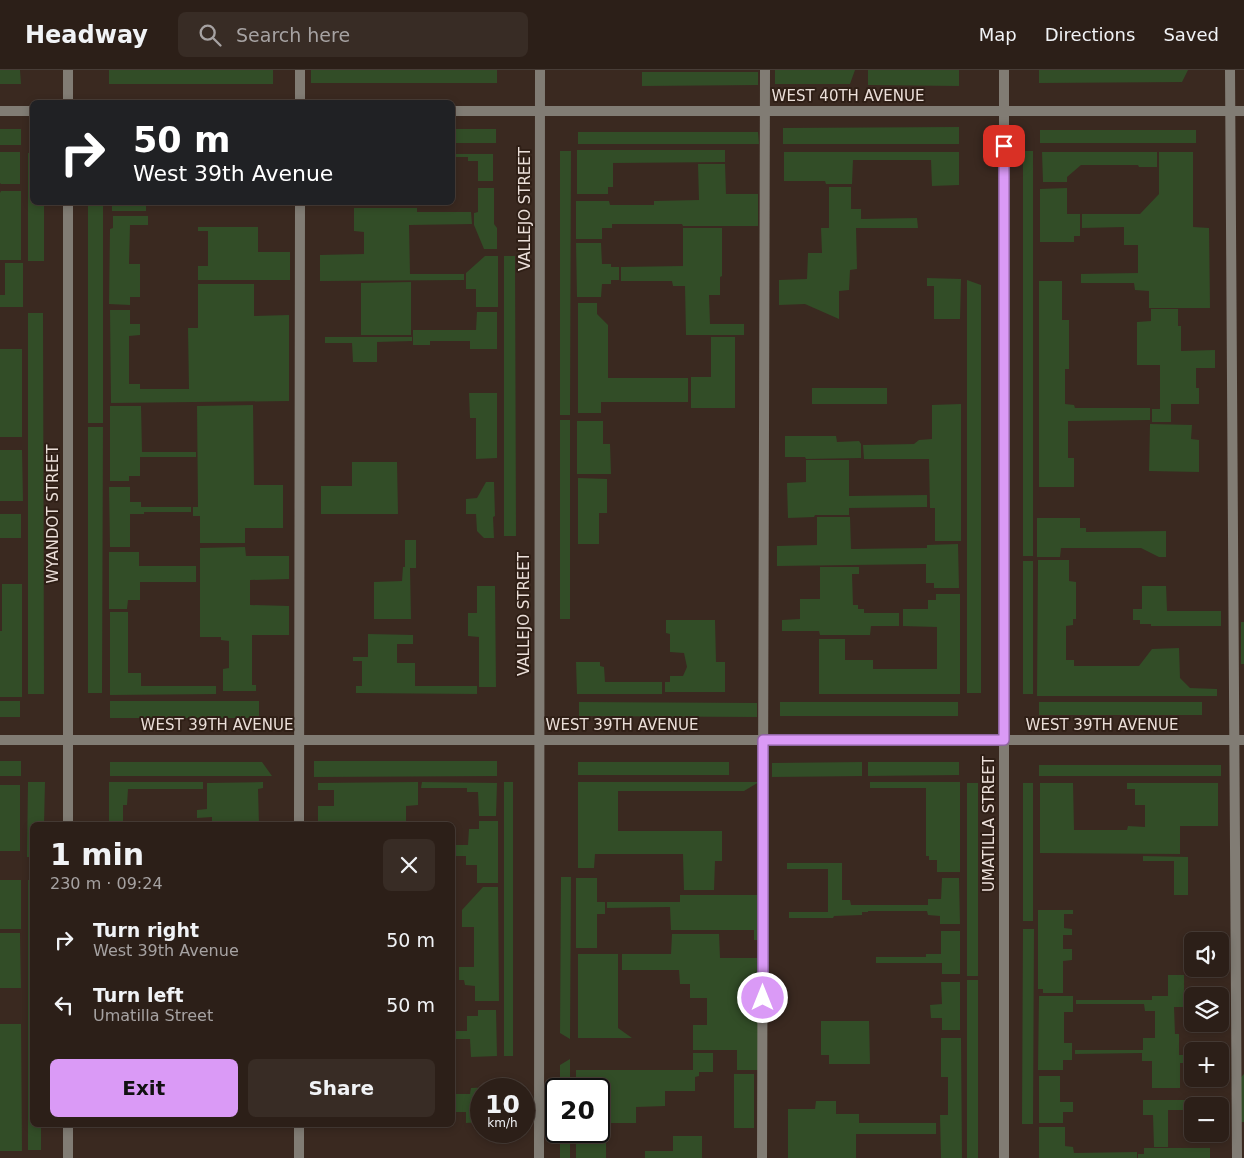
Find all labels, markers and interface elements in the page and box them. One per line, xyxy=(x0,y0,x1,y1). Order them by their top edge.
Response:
search box xyxy=(178,12,528,57)
text: Headway xyxy=(25,21,148,49)
icon: search xyxy=(196,21,224,49)
text: Search here xyxy=(236,24,350,46)
text: Map xyxy=(979,24,1017,45)
text: Directions xyxy=(1045,24,1135,45)
text: Saved xyxy=(1163,24,1219,45)
street label: WEST 40TH AVENUE xyxy=(772,87,924,105)
icon: right xyxy=(50,120,115,185)
text: 50 m xyxy=(133,120,230,160)
pin xyxy=(983,125,1025,167)
icon: arrive xyxy=(990,132,1018,160)
street label: VALLEJO STREET xyxy=(516,146,534,271)
text: West 39th Avenue xyxy=(133,161,333,186)
street label: WYANDOT STREET xyxy=(44,444,62,583)
street label: VALLEJO STREET xyxy=(515,551,533,676)
street label: WEST 39TH AVENUE xyxy=(141,716,293,734)
street label: WEST 39TH AVENUE xyxy=(546,716,698,734)
street label: WEST 39TH AVENUE xyxy=(1026,716,1178,734)
street label: UMATILLA STREET xyxy=(980,755,998,892)
text: 1 min xyxy=(50,837,144,872)
button: close xyxy=(383,839,435,891)
text: 230 m · 09:24 xyxy=(50,874,163,893)
text: Turn right xyxy=(93,919,199,941)
icon: right xyxy=(50,926,78,954)
text: 50 m xyxy=(386,929,435,951)
map controls xyxy=(1184,932,1229,1142)
button: sound xyxy=(1184,932,1229,977)
text: West 39th Avenue xyxy=(93,941,239,960)
position arrow xyxy=(736,971,788,1023)
text: Turn left xyxy=(93,984,184,1006)
button: layers xyxy=(1184,987,1229,1032)
icon: left xyxy=(50,991,78,1019)
text: 50 m xyxy=(386,994,435,1016)
text: Umatilla Street xyxy=(93,1006,213,1025)
button: + xyxy=(1184,1042,1229,1087)
button: Exit xyxy=(50,1059,238,1117)
button: Share xyxy=(248,1059,435,1117)
speed limit sign: 20 xyxy=(545,1078,610,1143)
text: 10 xyxy=(485,1090,520,1119)
button: − xyxy=(1184,1097,1229,1142)
text: km/h xyxy=(487,1116,518,1130)

